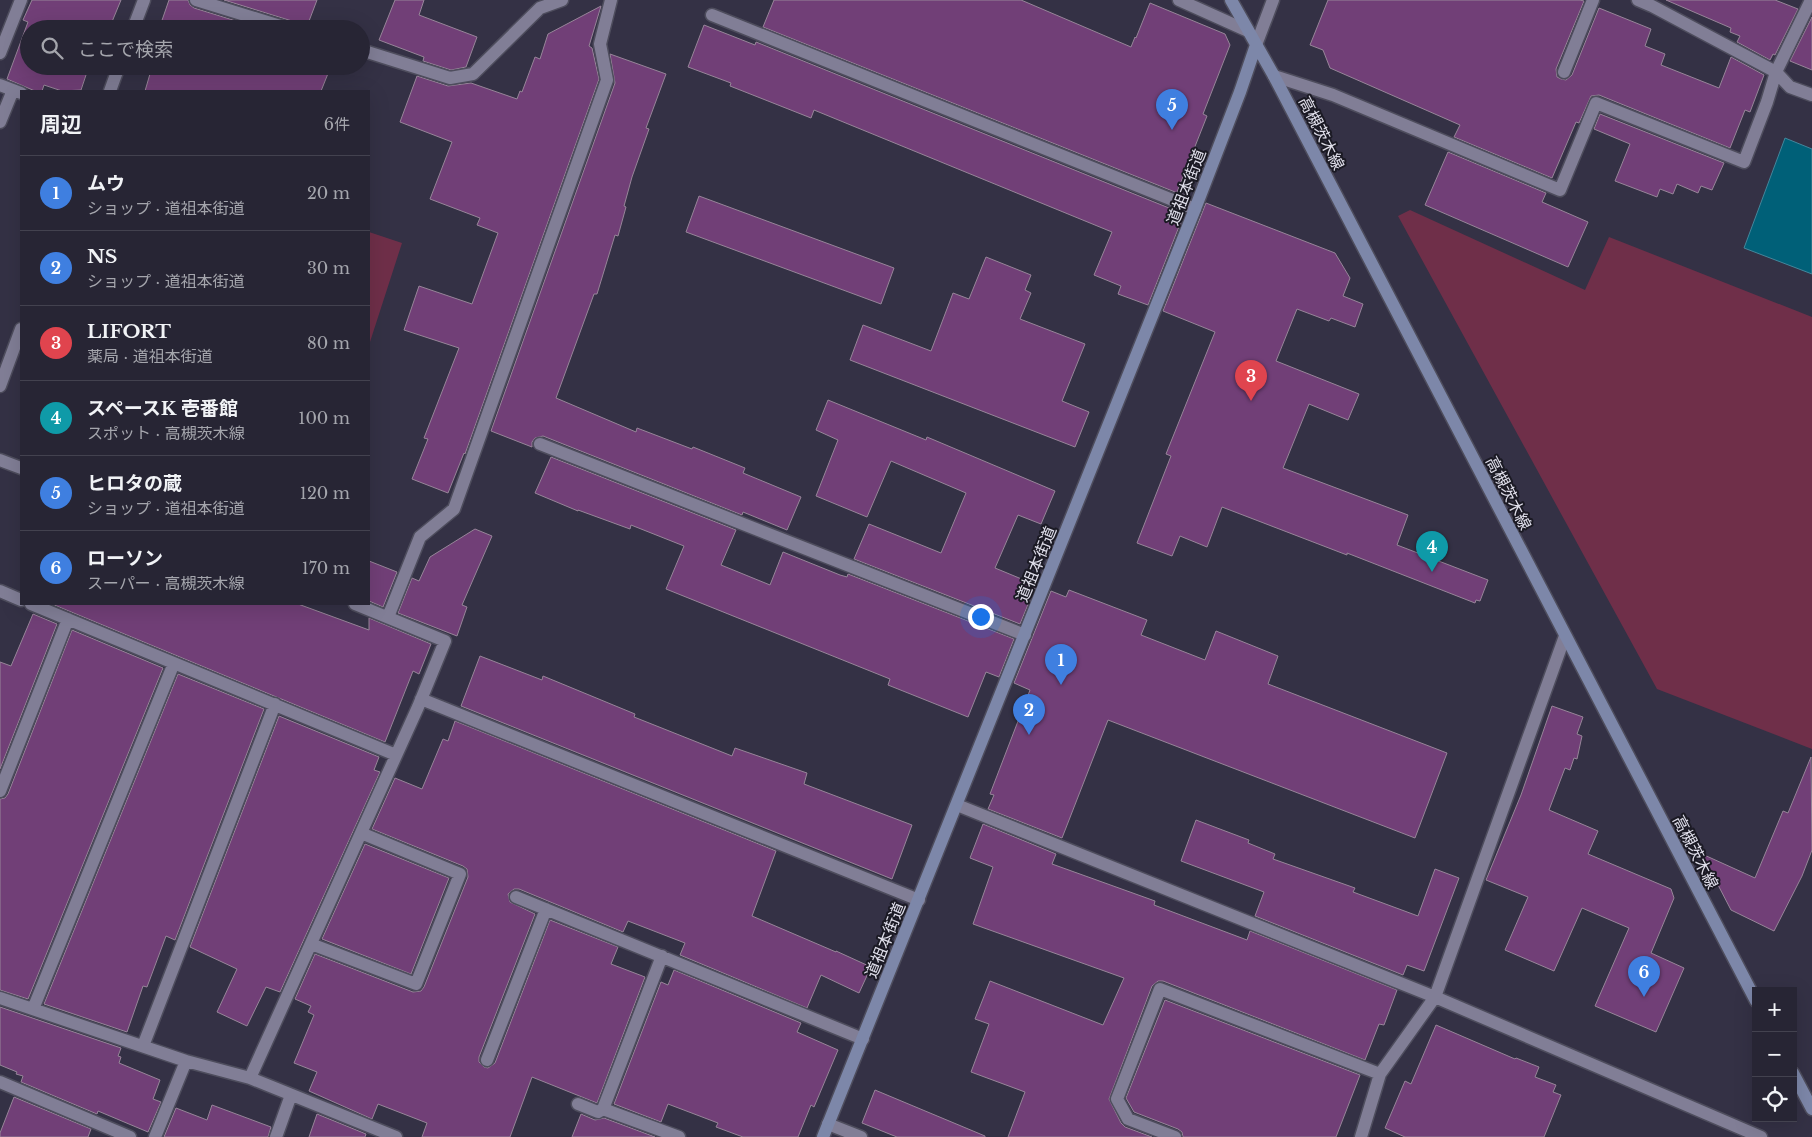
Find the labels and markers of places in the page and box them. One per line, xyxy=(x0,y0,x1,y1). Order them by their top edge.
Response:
pin: 5 xyxy=(1156,89,1188,130)
pin: 3 xyxy=(1235,360,1267,401)
pin: 4 xyxy=(1416,531,1448,572)
pin: 1 xyxy=(1045,644,1077,685)
pin: 2 xyxy=(1013,694,1045,735)
pin: 6 xyxy=(1628,956,1660,997)

